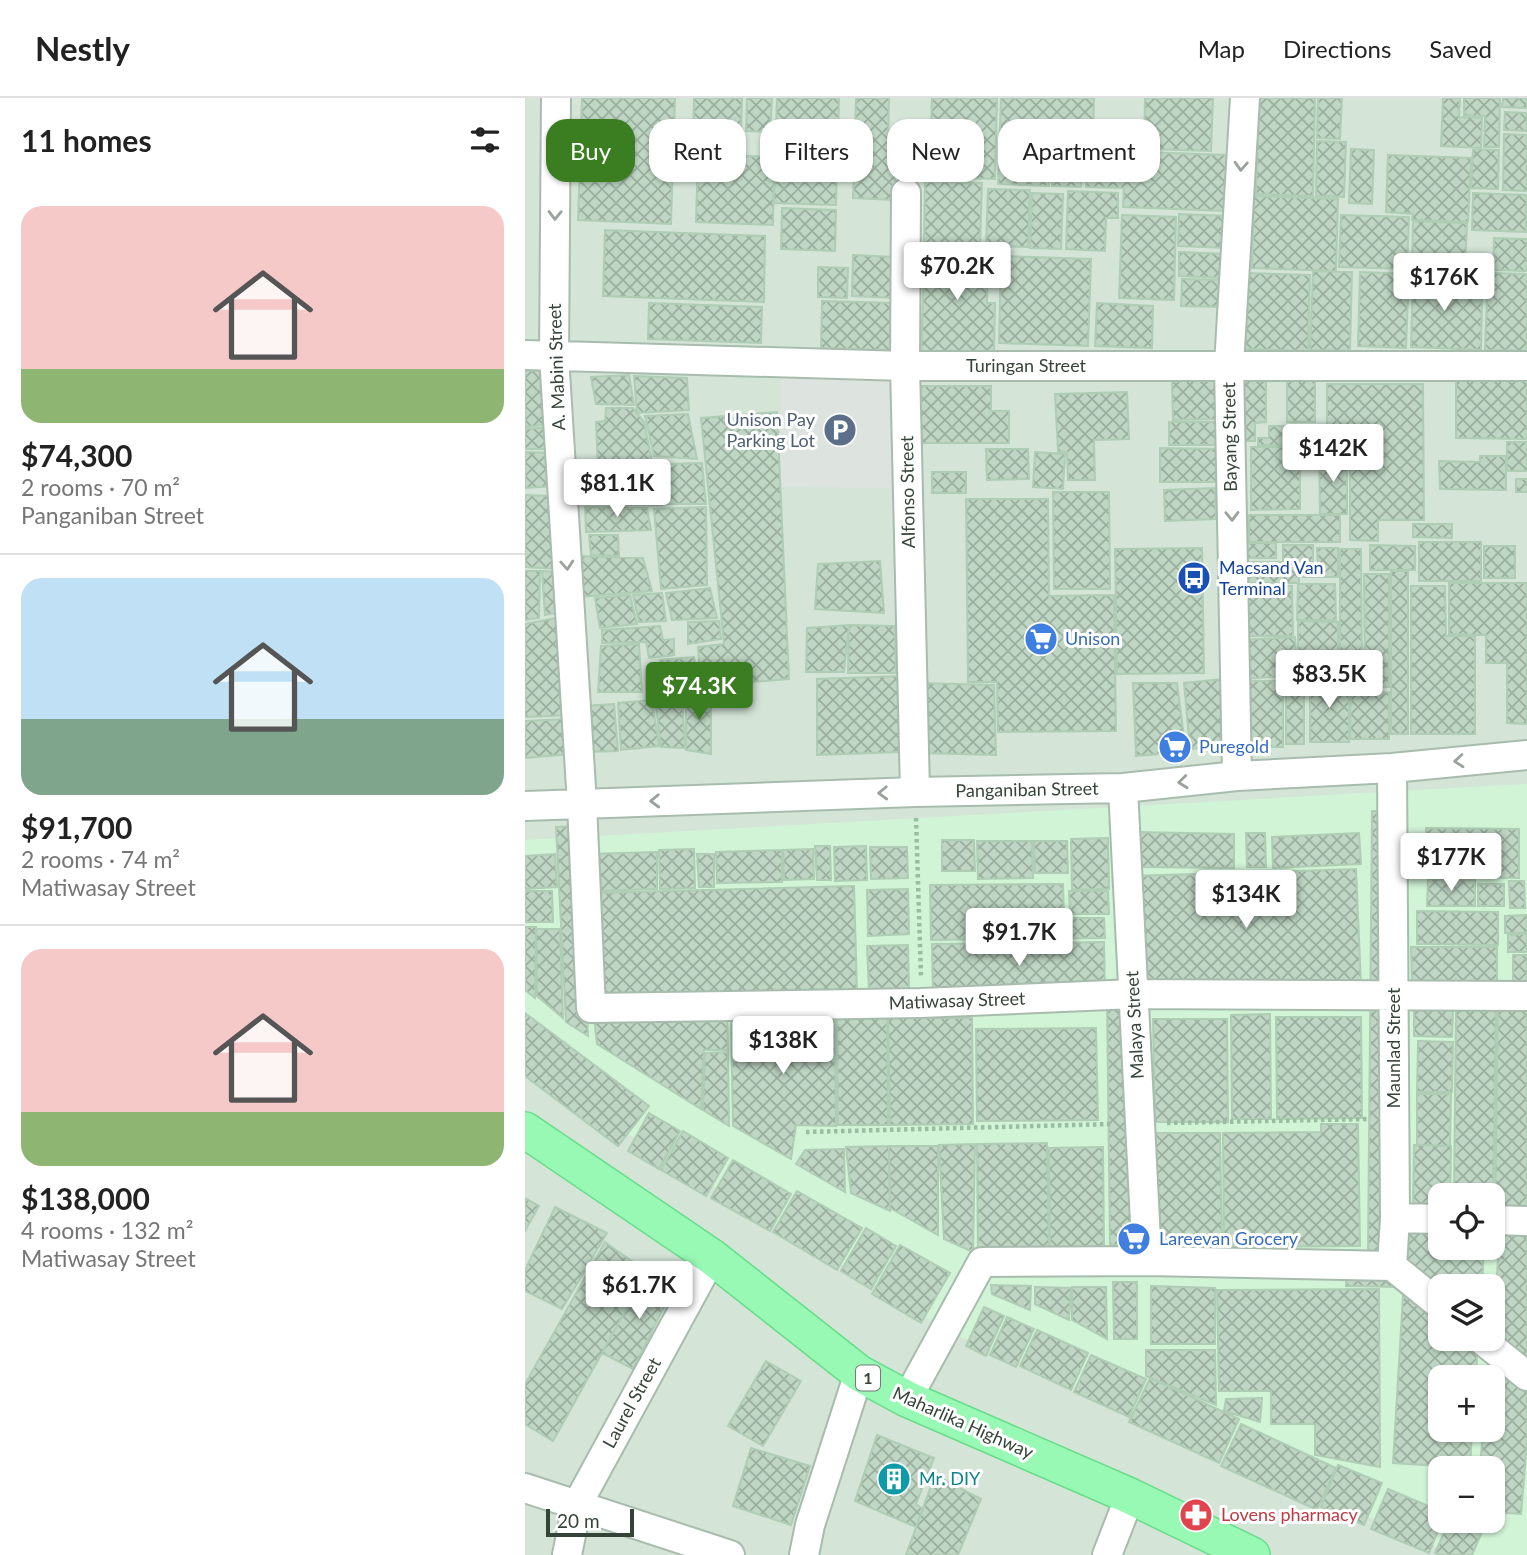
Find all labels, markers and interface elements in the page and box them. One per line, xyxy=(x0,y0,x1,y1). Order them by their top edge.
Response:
text: Nestly xyxy=(35,28,130,68)
text: Map xyxy=(1198,34,1245,63)
text: Directions xyxy=(1283,34,1391,63)
text: Saved xyxy=(1429,34,1492,63)
chip: Buy xyxy=(546,119,635,182)
chip: Rent xyxy=(649,119,746,182)
chip: Filters xyxy=(760,119,873,182)
chip: New xyxy=(887,119,984,182)
chip: Apartment xyxy=(998,119,1160,182)
icon: filters xyxy=(466,121,504,159)
text: 11 homes xyxy=(21,122,152,158)
one-way arrow xyxy=(1233,161,1248,172)
one-way arrow xyxy=(547,210,563,221)
pin: $70.2K xyxy=(900,242,1014,302)
text: $70.2K xyxy=(920,251,994,279)
icon: home xyxy=(200,252,326,378)
pin: $176K xyxy=(1395,254,1493,313)
text: $176K xyxy=(1409,262,1479,290)
street label: A. Mabini Street xyxy=(543,303,569,431)
street label: Turingan Street xyxy=(966,354,1087,376)
street label: Bayang Street xyxy=(1217,381,1241,492)
place label: Unison Pay Parking Lot xyxy=(726,408,816,451)
parking icon: Unison Pay Parking Lot xyxy=(821,411,859,449)
pin: $142K xyxy=(1284,424,1382,484)
text: $142K xyxy=(1298,433,1368,461)
street label: Alfonso Street xyxy=(895,435,919,549)
text: $74,300 xyxy=(21,437,132,473)
pin: $81.1K xyxy=(560,460,674,519)
text: $81.1K xyxy=(580,468,654,496)
text: 2 rooms · 70 m² xyxy=(21,473,180,501)
text: Panganiban Street xyxy=(21,501,204,529)
one-way arrow xyxy=(1224,511,1240,522)
place label: Macsand Van Terminal xyxy=(1219,556,1324,599)
bus stop icon: Macsand Van Terminal xyxy=(1175,559,1213,597)
one-way arrow xyxy=(559,560,574,571)
supermarket icon: Unison xyxy=(1022,620,1060,658)
icon: home xyxy=(200,624,326,750)
place label: Unison xyxy=(1065,627,1120,649)
pin: $83.5K xyxy=(1272,650,1386,710)
text: $83.5K xyxy=(1292,659,1366,687)
pin: $74.3K xyxy=(642,662,756,722)
text: $74.3K xyxy=(662,671,736,699)
supermarket icon: Puregold xyxy=(1156,728,1194,766)
place label: Puregold xyxy=(1199,735,1269,757)
one-way arrow xyxy=(1453,754,1465,769)
one-way arrow xyxy=(1178,774,1189,789)
street label: Panganiban Street xyxy=(955,777,1099,801)
one-way arrow xyxy=(877,786,888,801)
one-way arrow xyxy=(650,794,661,809)
text: $91,700 xyxy=(21,809,132,845)
pin: $177K xyxy=(1402,834,1500,893)
text: $177K xyxy=(1416,842,1486,870)
text: 2 rooms · 74 m² xyxy=(21,845,180,873)
pin: $134K xyxy=(1197,870,1295,930)
text: Matiwasay Street xyxy=(21,873,196,901)
text: $134K xyxy=(1211,879,1281,907)
pin: $91.7K xyxy=(962,908,1076,968)
text: $91.7K xyxy=(982,917,1056,945)
street label: Malaya Street xyxy=(1120,970,1148,1080)
street label: Matiwasay Street xyxy=(888,987,1026,1013)
street label: Maunlad Street xyxy=(1382,987,1404,1108)
icon: home xyxy=(200,995,326,1121)
pin: $138K xyxy=(734,1016,832,1076)
text: $138K xyxy=(748,1025,818,1053)
text: $138,000 xyxy=(21,1180,150,1216)
map controls xyxy=(1428,1183,1505,1533)
button: locate xyxy=(1428,1183,1505,1260)
text: 4 rooms · 132 m² xyxy=(21,1216,193,1244)
supermarket icon: Lareevan Grocery xyxy=(1115,1220,1153,1258)
place label: Lareevan Grocery xyxy=(1159,1227,1299,1249)
text: Matiwasay Street xyxy=(21,1244,196,1272)
pin: $61.7K xyxy=(582,1262,696,1321)
text: $61.7K xyxy=(602,1270,676,1298)
button: layers xyxy=(1428,1274,1505,1351)
street label: Laurel Street xyxy=(597,1353,665,1452)
button: + xyxy=(1428,1365,1505,1442)
road number: 1 xyxy=(856,1366,880,1390)
street label: Maharlika Highway xyxy=(890,1381,1038,1463)
button: − xyxy=(1428,1456,1505,1533)
building icon: Mr. DIY xyxy=(875,1460,913,1498)
place label: Mr. DIY xyxy=(919,1467,981,1489)
pharmacy icon: Lovens pharmacy xyxy=(1177,1496,1215,1534)
place label: Lovens pharmacy xyxy=(1221,1503,1359,1525)
scale bar xyxy=(546,1506,633,1538)
text: 20 m xyxy=(557,1509,600,1532)

